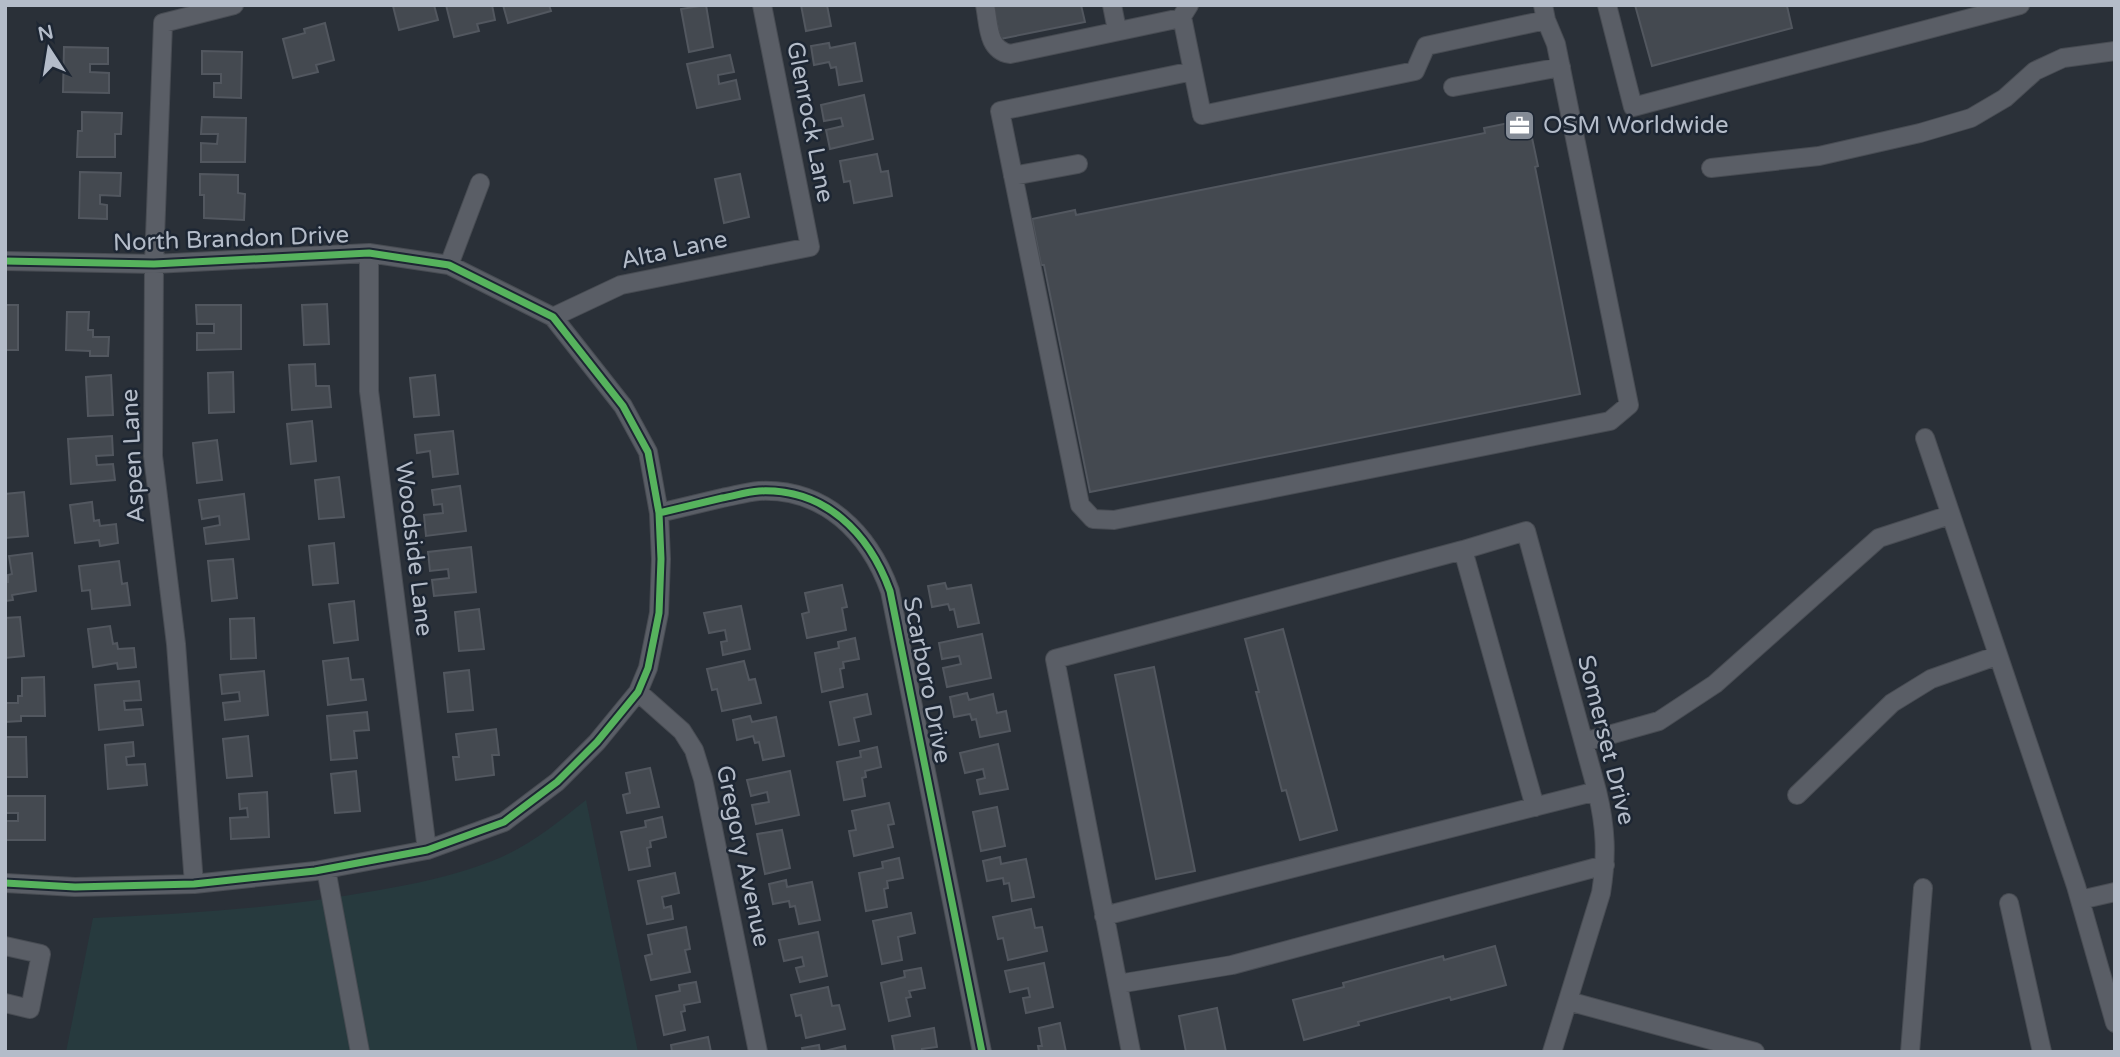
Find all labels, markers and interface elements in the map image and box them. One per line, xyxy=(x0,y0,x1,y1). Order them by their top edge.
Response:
north arrow xyxy=(14,14,84,84)
text: N xyxy=(36,21,55,46)
street label: Glenrock Lane xyxy=(780,39,840,205)
office icon: OSM Worldwide xyxy=(1503,108,1537,142)
place label: OSM Worldwide xyxy=(1543,111,1729,140)
street label: North Brandon Drive xyxy=(112,220,350,258)
street label: Alta Lane xyxy=(618,225,730,275)
street label: Aspen Lane xyxy=(115,388,151,524)
street label: Woodside Lane xyxy=(389,460,439,638)
street label: Scarboro Drive xyxy=(897,594,957,766)
street label: Somerset Drive xyxy=(1571,652,1641,828)
street label: Gregory Avenue xyxy=(710,763,776,949)

